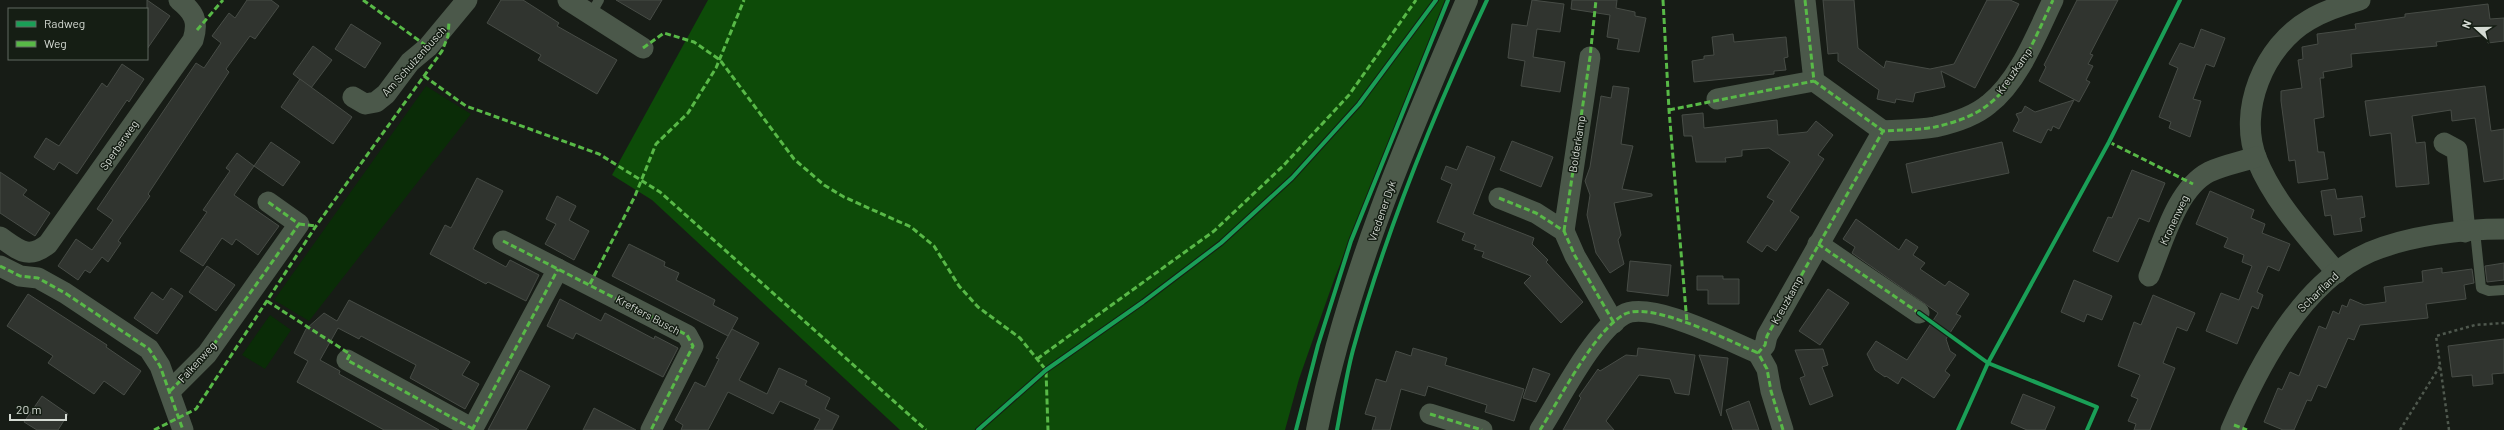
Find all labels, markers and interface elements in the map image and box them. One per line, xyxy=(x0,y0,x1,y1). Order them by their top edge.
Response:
legend xyxy=(8,8,148,60)
north arrow xyxy=(2456,8,2496,48)
text: Radweg xyxy=(44,16,85,30)
text: N xyxy=(2459,18,2474,30)
street label: Am Schulzenbusch xyxy=(379,23,449,98)
text: Weg xyxy=(44,36,67,50)
street label: Kreuzkamp xyxy=(1993,45,2034,96)
street label: Bolderkamp xyxy=(1566,115,1587,173)
street label: Sperberweg xyxy=(97,117,141,172)
street label: Vredener Dyk xyxy=(1365,178,1398,243)
street label: Kronenweg xyxy=(2156,193,2191,247)
street label: Scharfland xyxy=(2295,269,2341,314)
street label: Kreuzkamp xyxy=(1768,273,1805,326)
street label: Krefters Busch xyxy=(614,292,683,337)
street label: Falkenweg xyxy=(175,338,218,385)
scale bar xyxy=(10,396,66,422)
text: 20 m xyxy=(16,402,42,416)

